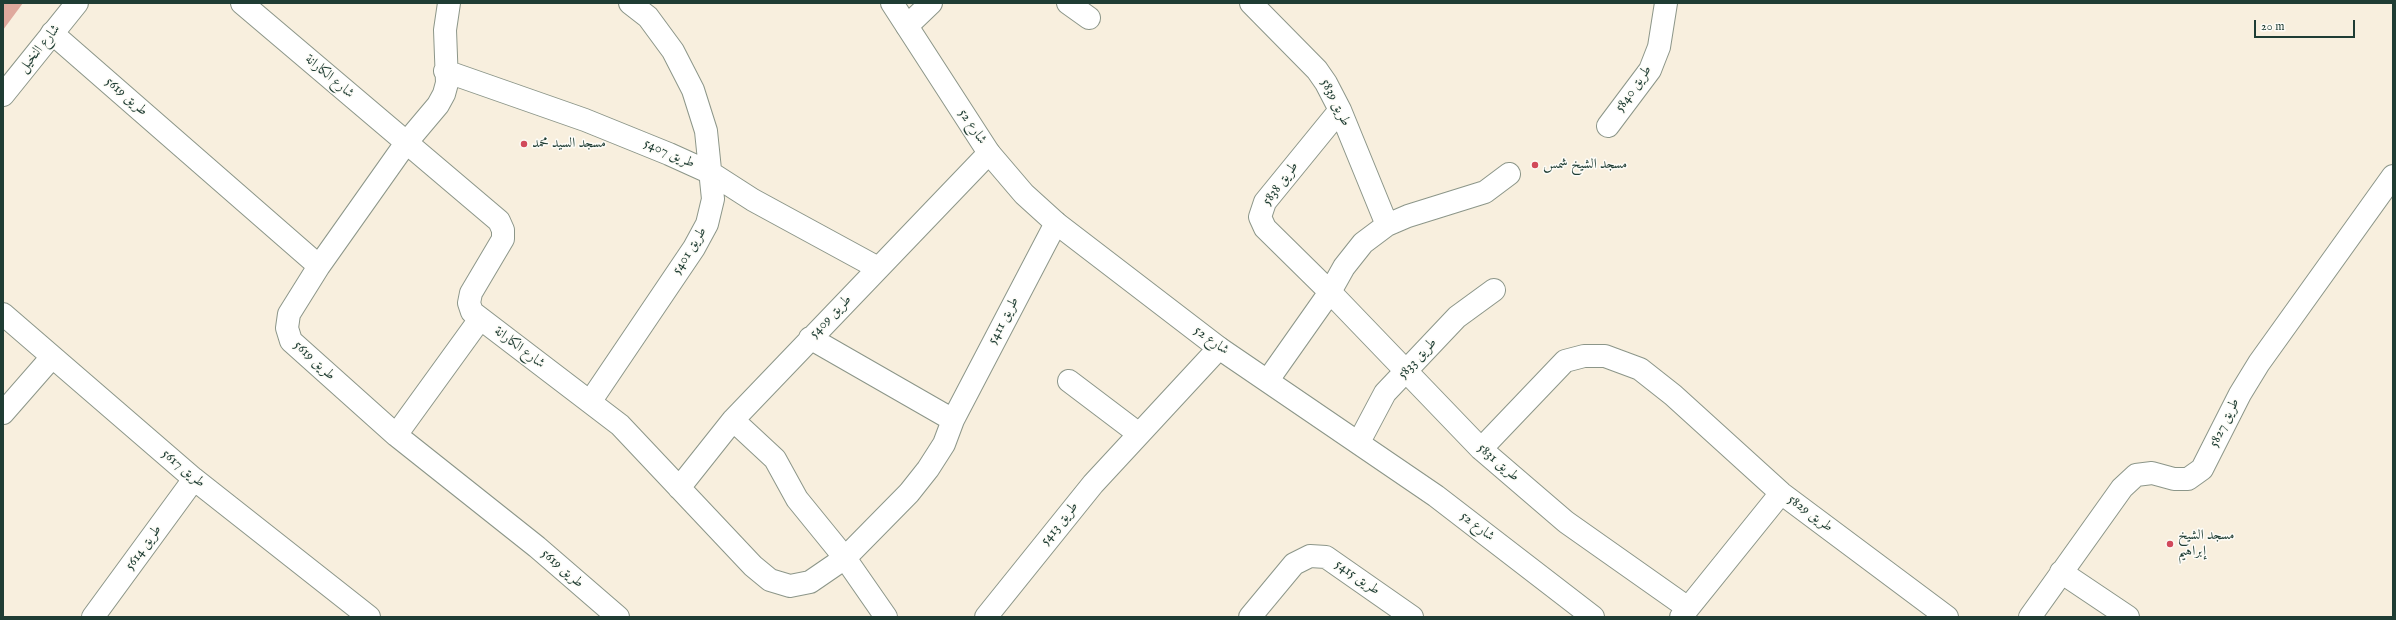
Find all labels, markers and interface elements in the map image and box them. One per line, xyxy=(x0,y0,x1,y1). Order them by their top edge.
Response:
scale bar xyxy=(2256,12,2357,38)
text: 20 m xyxy=(2261,19,2284,34)
street label: شارع النخيل xyxy=(15,21,65,77)
street label: شارع الكارانة xyxy=(301,51,357,103)
street label: طريق 5840 xyxy=(1612,62,1656,116)
street label: طريق 5619 xyxy=(101,74,151,120)
street label: طريق 5839 xyxy=(1316,77,1354,129)
street label: شارع 52 xyxy=(954,106,990,148)
street label: طريق 5407 xyxy=(641,135,697,173)
place label: مسجد السيد محمد xyxy=(532,136,606,152)
marker: مسجد السيد محمد xyxy=(519,139,529,149)
place label: مسجد الشيخ شمس xyxy=(1543,157,1627,173)
street label: طريق 5838 xyxy=(1259,159,1303,209)
marker: مسجد الشيخ شمس xyxy=(1530,160,1540,170)
street label: طريق 5401 xyxy=(669,224,711,278)
street label: طريق 5409 xyxy=(806,292,856,342)
street label: طريق 5411 xyxy=(985,295,1023,347)
street label: شارع الكارانة xyxy=(490,323,548,373)
street label: شارع 52 xyxy=(1190,323,1232,359)
street label: طريق 5833 xyxy=(1395,335,1441,383)
street label: طريق 5619 xyxy=(290,338,338,384)
street label: طريق 5827 xyxy=(2206,396,2244,450)
street label: طريق 5831 xyxy=(1474,440,1522,486)
street label: طريق 5617 xyxy=(158,446,208,492)
street label: طريق 5829 xyxy=(1784,492,1836,536)
street label: طريق 5413 xyxy=(1037,499,1083,549)
street label: شارع 52 xyxy=(1456,508,1498,546)
street label: طريق 5614 xyxy=(122,522,166,574)
place label: مسجد الشيخ إبراهيم xyxy=(2178,528,2234,560)
marker: مسجد الشيخ إبراهيم xyxy=(2165,539,2175,549)
street label: طريق 5619 xyxy=(537,546,587,592)
street label: طريق 5415 xyxy=(1331,557,1383,599)

